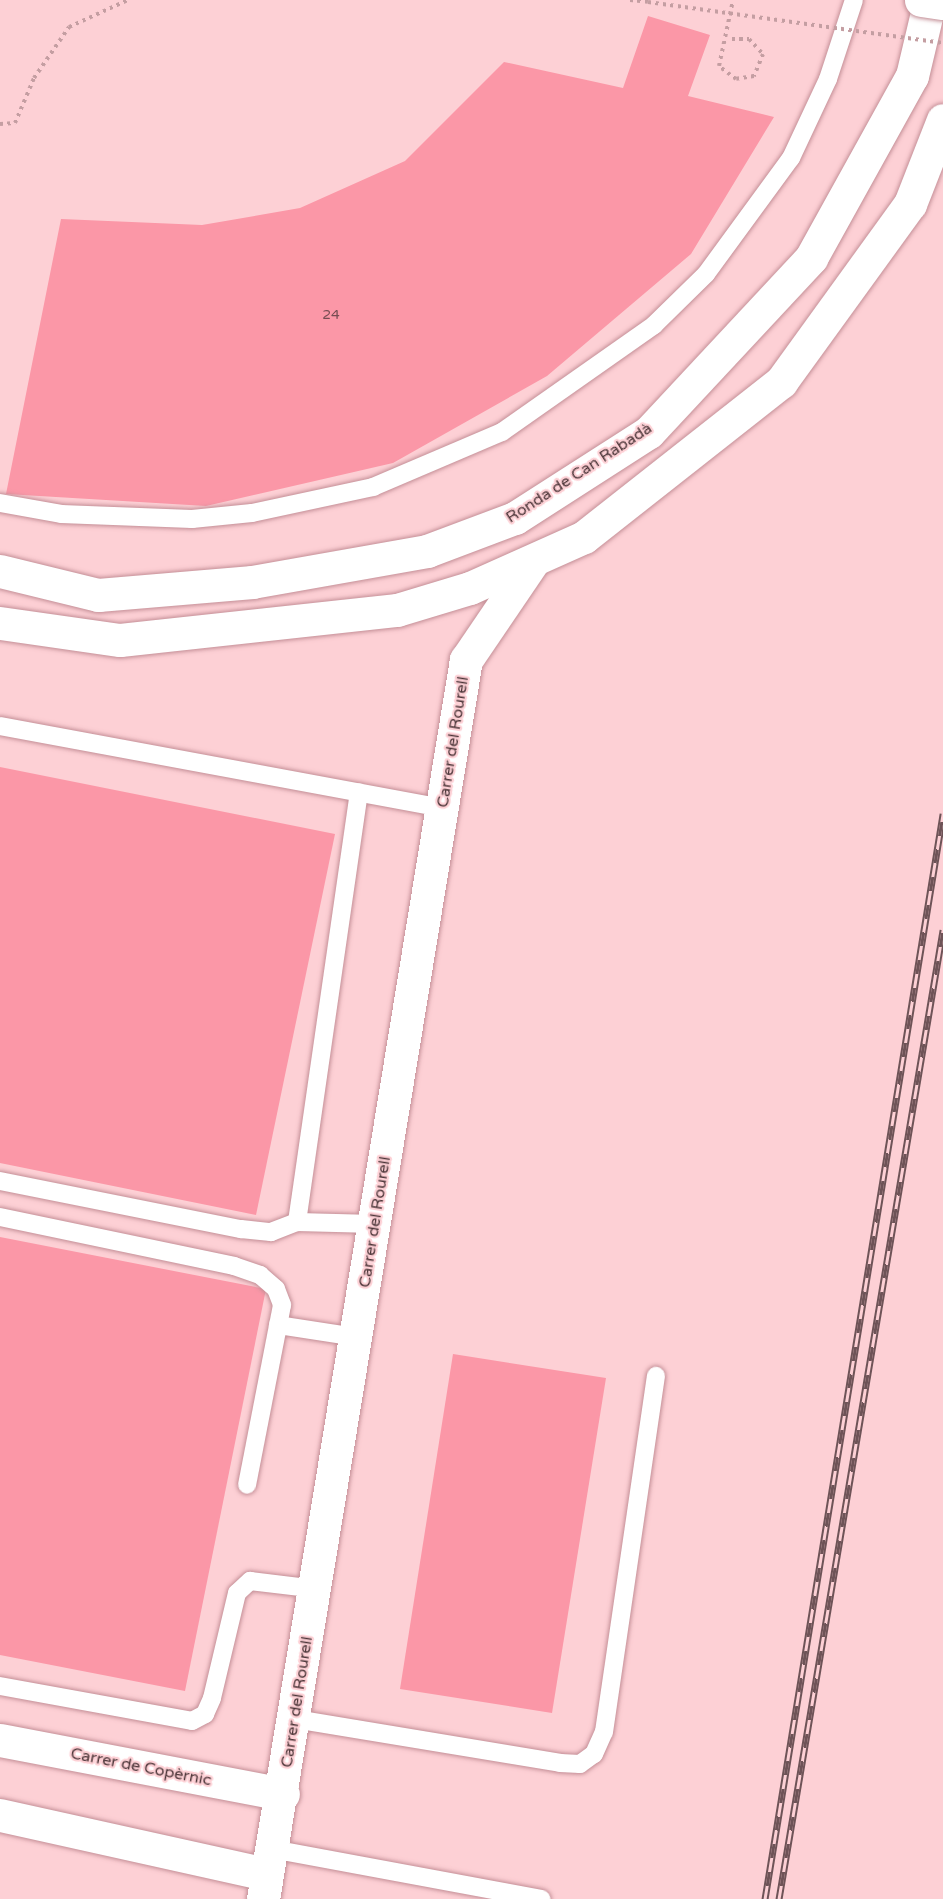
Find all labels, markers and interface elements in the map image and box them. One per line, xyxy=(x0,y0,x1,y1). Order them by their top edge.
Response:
house number: 24 xyxy=(322,307,340,323)
street label: Ronda de Can Rabadà xyxy=(502,419,656,527)
street label: Carrer del Rourell xyxy=(433,675,473,809)
street label: Carrer del Rourell xyxy=(355,1155,395,1289)
street label: Carrer del Rourell xyxy=(277,1635,317,1769)
street label: Carrer de Copèrnic xyxy=(69,1744,213,1790)

